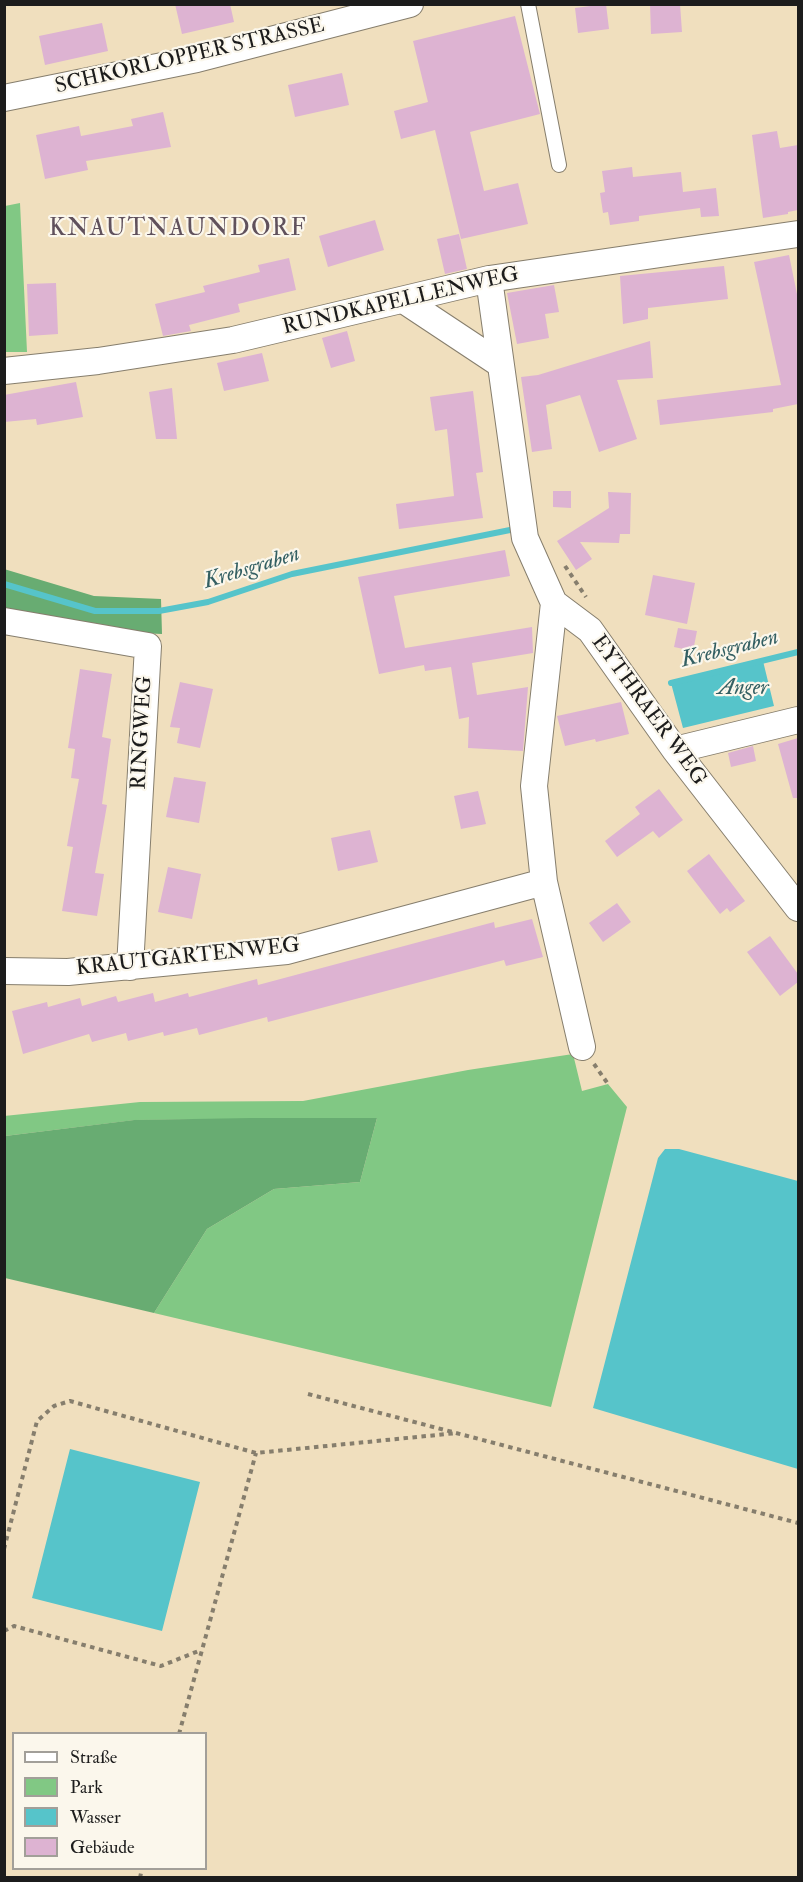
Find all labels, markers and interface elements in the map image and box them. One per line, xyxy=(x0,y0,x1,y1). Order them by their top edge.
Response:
street label: SCHKORLOPPER STRASSE xyxy=(53,14,327,100)
district label: KNAUTNAUNDORF xyxy=(49,216,307,244)
street label: RUNDKAPELLENWEG xyxy=(280,263,522,341)
water label: Krebsgraben xyxy=(201,542,303,596)
water label: Krebsgraben xyxy=(679,625,781,675)
street label: EYTHRAER WEG xyxy=(585,631,711,791)
street label: RINGWEG xyxy=(127,675,159,791)
water label: Anger xyxy=(718,676,768,702)
street label: KRAUTGARTENWEG xyxy=(75,934,301,982)
legend xyxy=(12,1732,207,1870)
text: Straße xyxy=(70,1746,117,1769)
text: Park xyxy=(70,1776,103,1799)
text: Wasser xyxy=(70,1806,121,1829)
text: Gebäude xyxy=(70,1836,135,1859)

